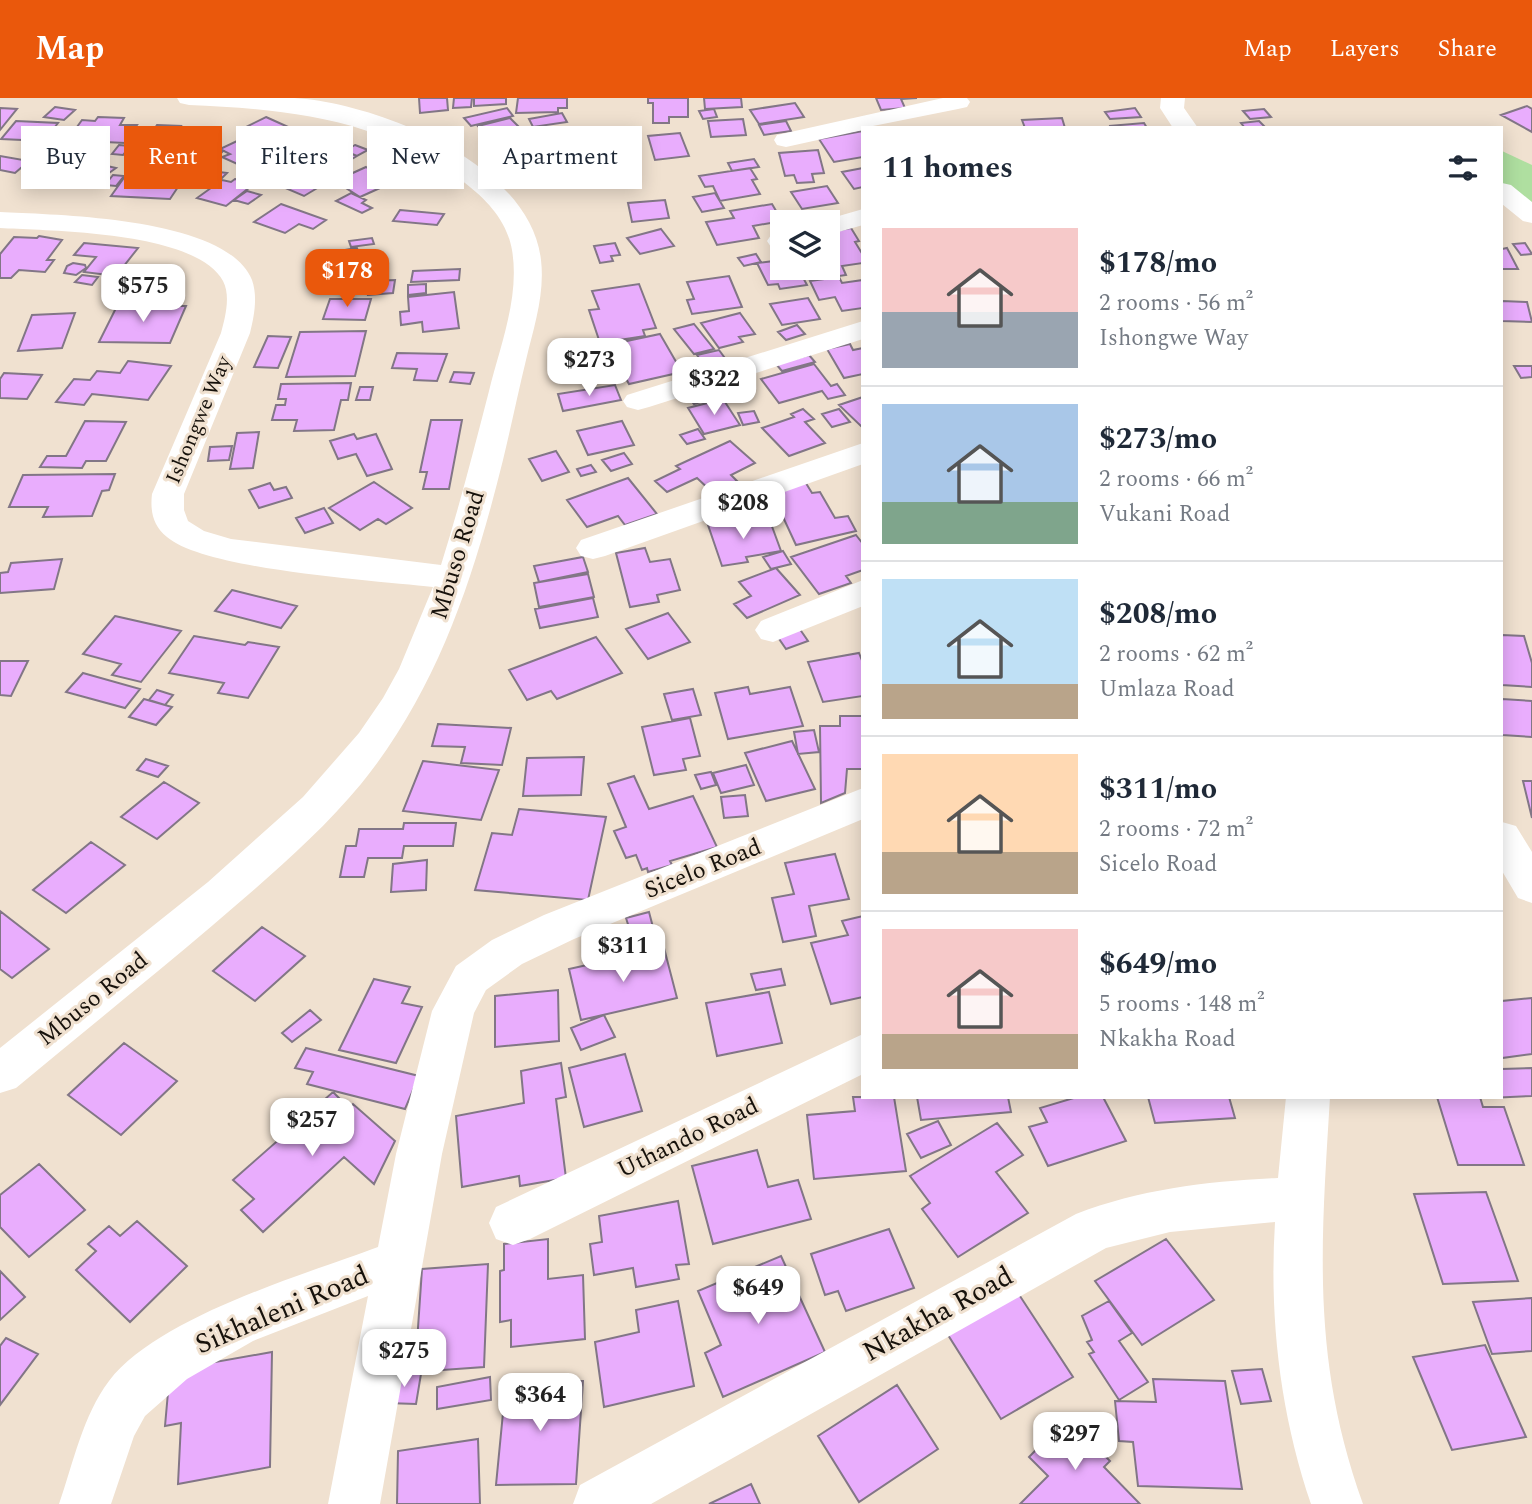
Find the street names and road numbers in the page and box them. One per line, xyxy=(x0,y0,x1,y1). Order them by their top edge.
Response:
street label: Ishongwe Way xyxy=(158,350,241,489)
street label: Mbuso Road xyxy=(421,486,495,624)
street label: Sicelo Road xyxy=(639,829,767,909)
street label: Mbuso Road xyxy=(30,943,156,1055)
street label: Uthando Road xyxy=(611,1088,765,1188)
street label: Sikhaleni Road xyxy=(188,1254,376,1366)
street label: Nkakha Road xyxy=(855,1255,1021,1373)

